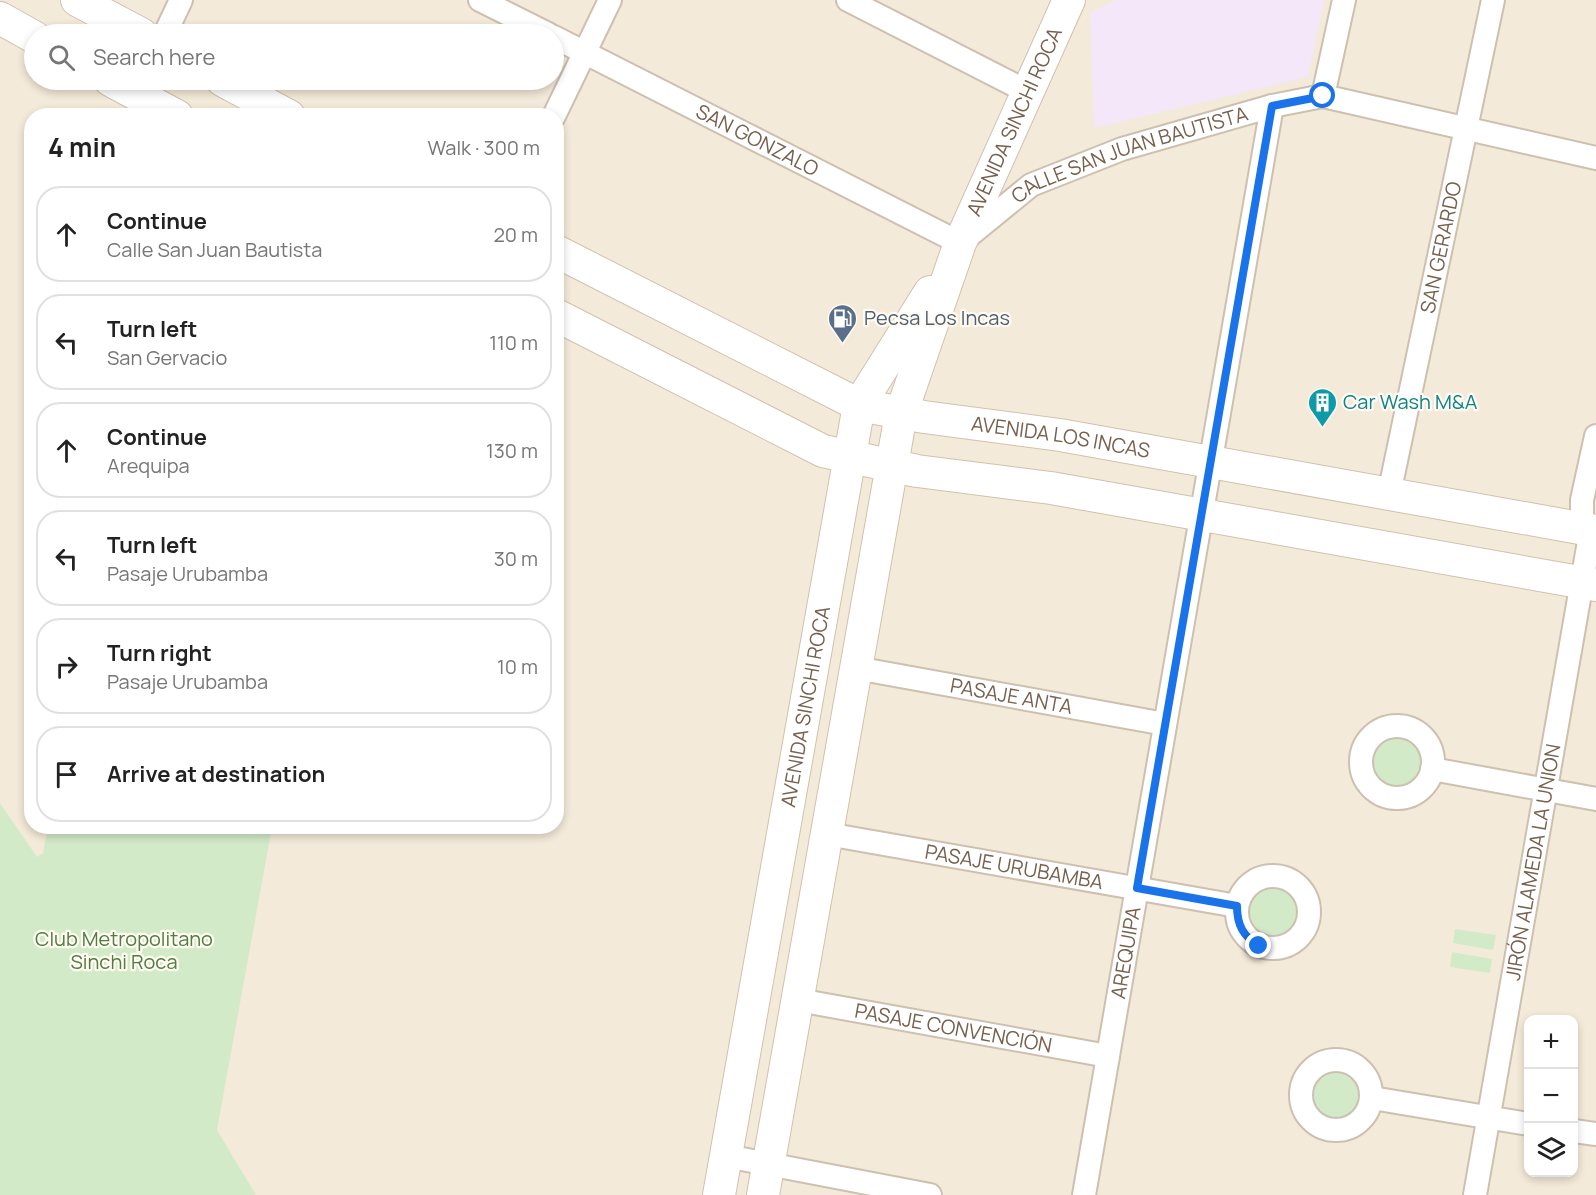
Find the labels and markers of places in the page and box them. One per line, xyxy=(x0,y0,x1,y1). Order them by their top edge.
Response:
fuel station icon: Pecsa Los Incas xyxy=(827,302,859,344)
place label: Pecsa Los Incas xyxy=(864,304,1010,331)
building icon: Car Wash M&A xyxy=(1306,386,1338,428)
place label: Car Wash M&A xyxy=(1343,388,1478,415)

